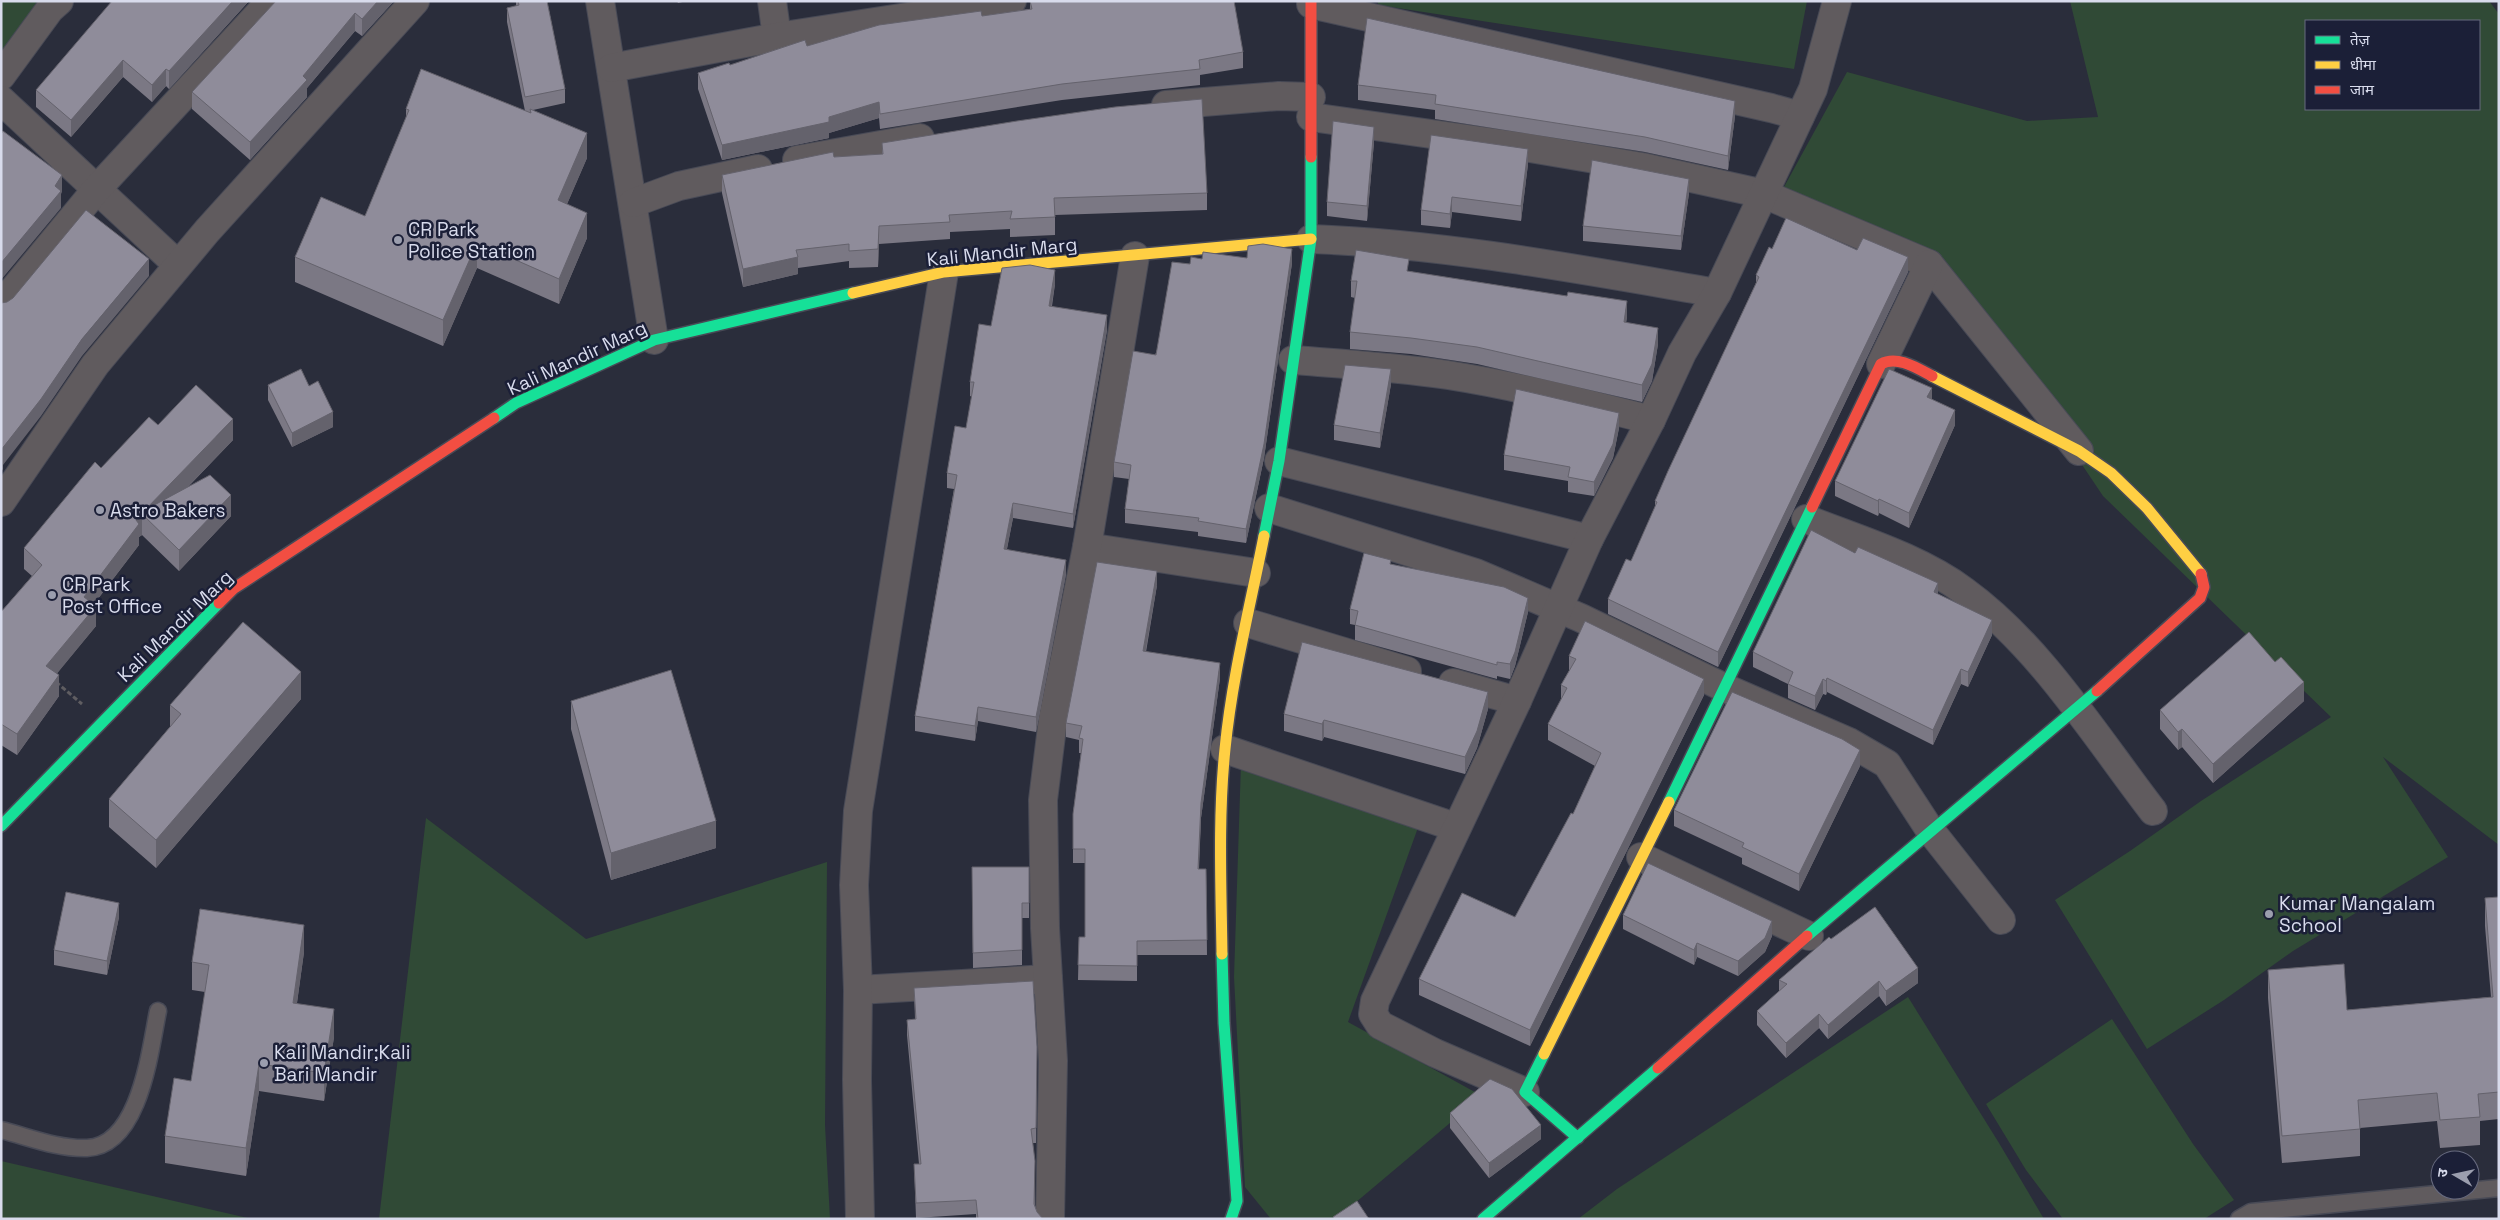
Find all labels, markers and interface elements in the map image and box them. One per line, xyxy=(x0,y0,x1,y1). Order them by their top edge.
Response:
legend xyxy=(2305,20,2480,110)
text: तेज़ xyxy=(2350,30,2371,49)
text: धीमा xyxy=(2350,55,2377,74)
text: जाम xyxy=(2350,80,2375,99)
place label: CR Park Police Station xyxy=(408,217,535,264)
street label: Kali Mandir Marg xyxy=(926,232,1078,272)
marker: CR Park Police Station xyxy=(392,234,404,246)
street label: Kali Mandir Marg xyxy=(503,315,651,401)
place label: Astro Bakers xyxy=(110,498,225,523)
marker: Astro Bakers xyxy=(94,504,106,516)
street label: Kali Mandir Marg xyxy=(112,565,238,687)
place label: CR Park Post Office xyxy=(62,572,162,619)
marker: CR Park Post Office xyxy=(46,589,58,601)
place label: Kumar Mangalam School xyxy=(2279,891,2435,938)
marker: Kumar Mangalam School xyxy=(2263,908,2275,920)
place label: Kali Mandir;Kali Bari Mandir xyxy=(274,1040,410,1087)
marker: Kali Mandir;Kali Bari Mandir xyxy=(258,1057,270,1069)
north arrow xyxy=(2430,1150,2480,1200)
text: उ xyxy=(2433,1167,2452,1178)

